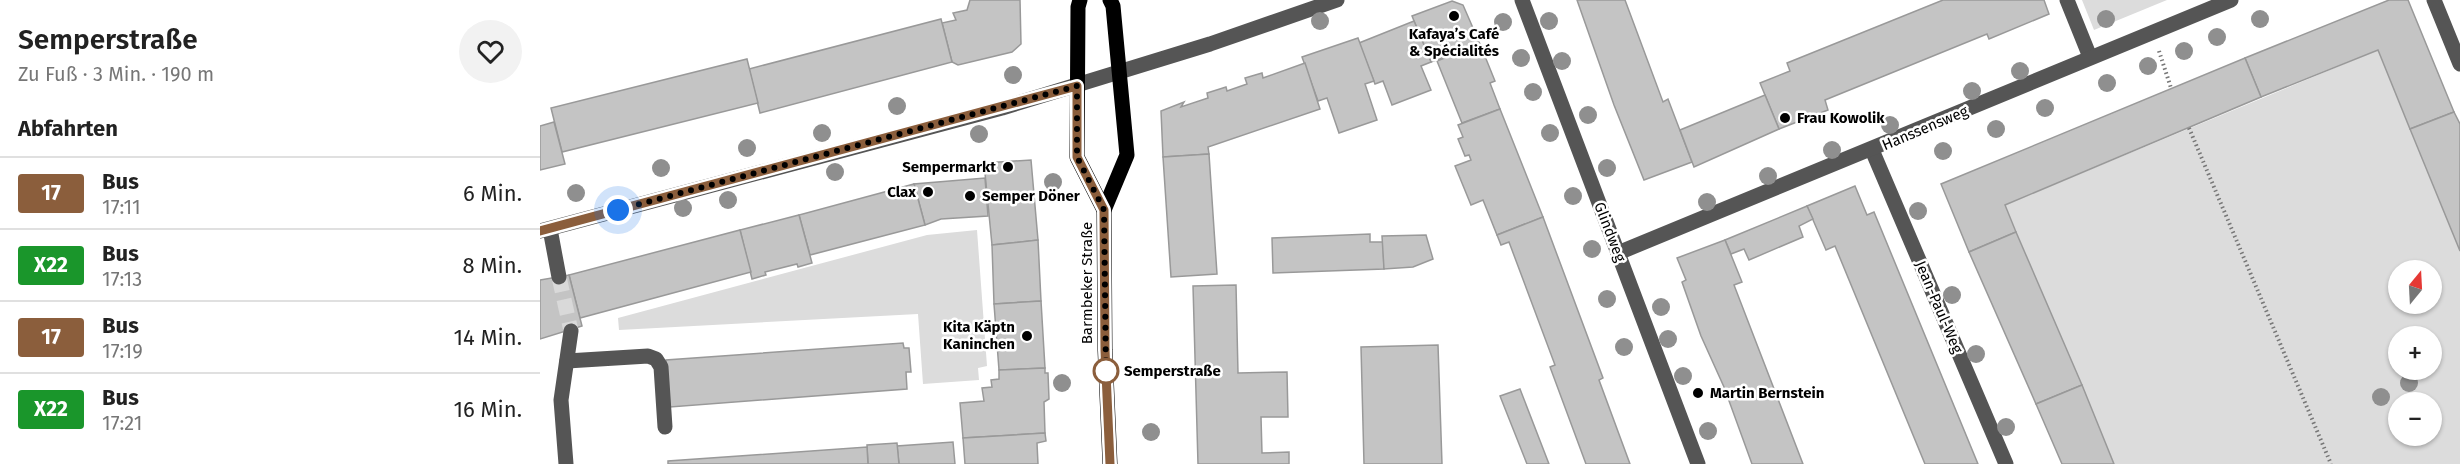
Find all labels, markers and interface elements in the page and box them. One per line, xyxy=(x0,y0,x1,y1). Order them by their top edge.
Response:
marker: Kafaya’s Café & Spécialités xyxy=(1447,9,1461,23)
button: heart xyxy=(459,20,522,83)
text: Semperstraße xyxy=(18,23,198,56)
place label: Kafaya’s Café & Spécialités xyxy=(1409,25,1499,60)
text: Zu Fuß · 3 Min. · 190 m xyxy=(18,62,214,86)
street label: Hanssensweg xyxy=(1879,102,1971,154)
place label: Frau Kowolik xyxy=(1797,109,1885,127)
marker: Frau Kowolik xyxy=(1778,111,1792,125)
text: Abfahrten xyxy=(18,115,118,142)
place label: Sempermarkt xyxy=(902,158,996,176)
marker: Sempermarkt xyxy=(1001,160,1015,174)
text: Bus xyxy=(102,168,139,195)
text: 17 xyxy=(41,180,61,206)
text: 6 Min. xyxy=(463,180,522,207)
place label: Clax xyxy=(887,183,916,201)
marker: Clax xyxy=(921,185,935,199)
place label: Semper Döner xyxy=(982,187,1081,205)
marker: Semper Döner xyxy=(963,189,977,203)
text: 17:11 xyxy=(102,195,141,219)
your location xyxy=(603,195,633,225)
street label: Glindweg xyxy=(1590,200,1630,265)
street label: Barmbeker Straße xyxy=(1078,222,1096,344)
text: Bus xyxy=(102,240,139,267)
text: X22 xyxy=(34,252,68,278)
text: 8 Min. xyxy=(463,252,522,279)
street label: Jean-Paul-Weg xyxy=(1911,258,1967,356)
north arrow xyxy=(2388,260,2442,314)
map controls xyxy=(2388,260,2442,446)
text: 17:13 xyxy=(102,267,142,291)
text: Bus xyxy=(102,312,139,339)
place label: Kita Käptn Kaninchen xyxy=(943,318,1015,353)
text: 17 xyxy=(41,324,61,350)
text: 14 Min. xyxy=(453,324,522,351)
button: + xyxy=(2388,326,2442,380)
marker: Kita Käptn Kaninchen xyxy=(1020,329,1034,343)
text: 17:19 xyxy=(102,339,143,363)
marker: Semperstraße xyxy=(1093,358,1119,384)
place label: Semperstraße xyxy=(1124,362,1221,380)
text: Bus xyxy=(102,384,139,411)
place label: Martin Bernstein xyxy=(1710,384,1824,402)
marker: Martin Bernstein xyxy=(1691,386,1705,400)
button: − xyxy=(2388,392,2442,446)
text: X22 xyxy=(34,396,68,422)
text: 16 Min. xyxy=(453,396,522,423)
text: 17:21 xyxy=(102,411,142,435)

